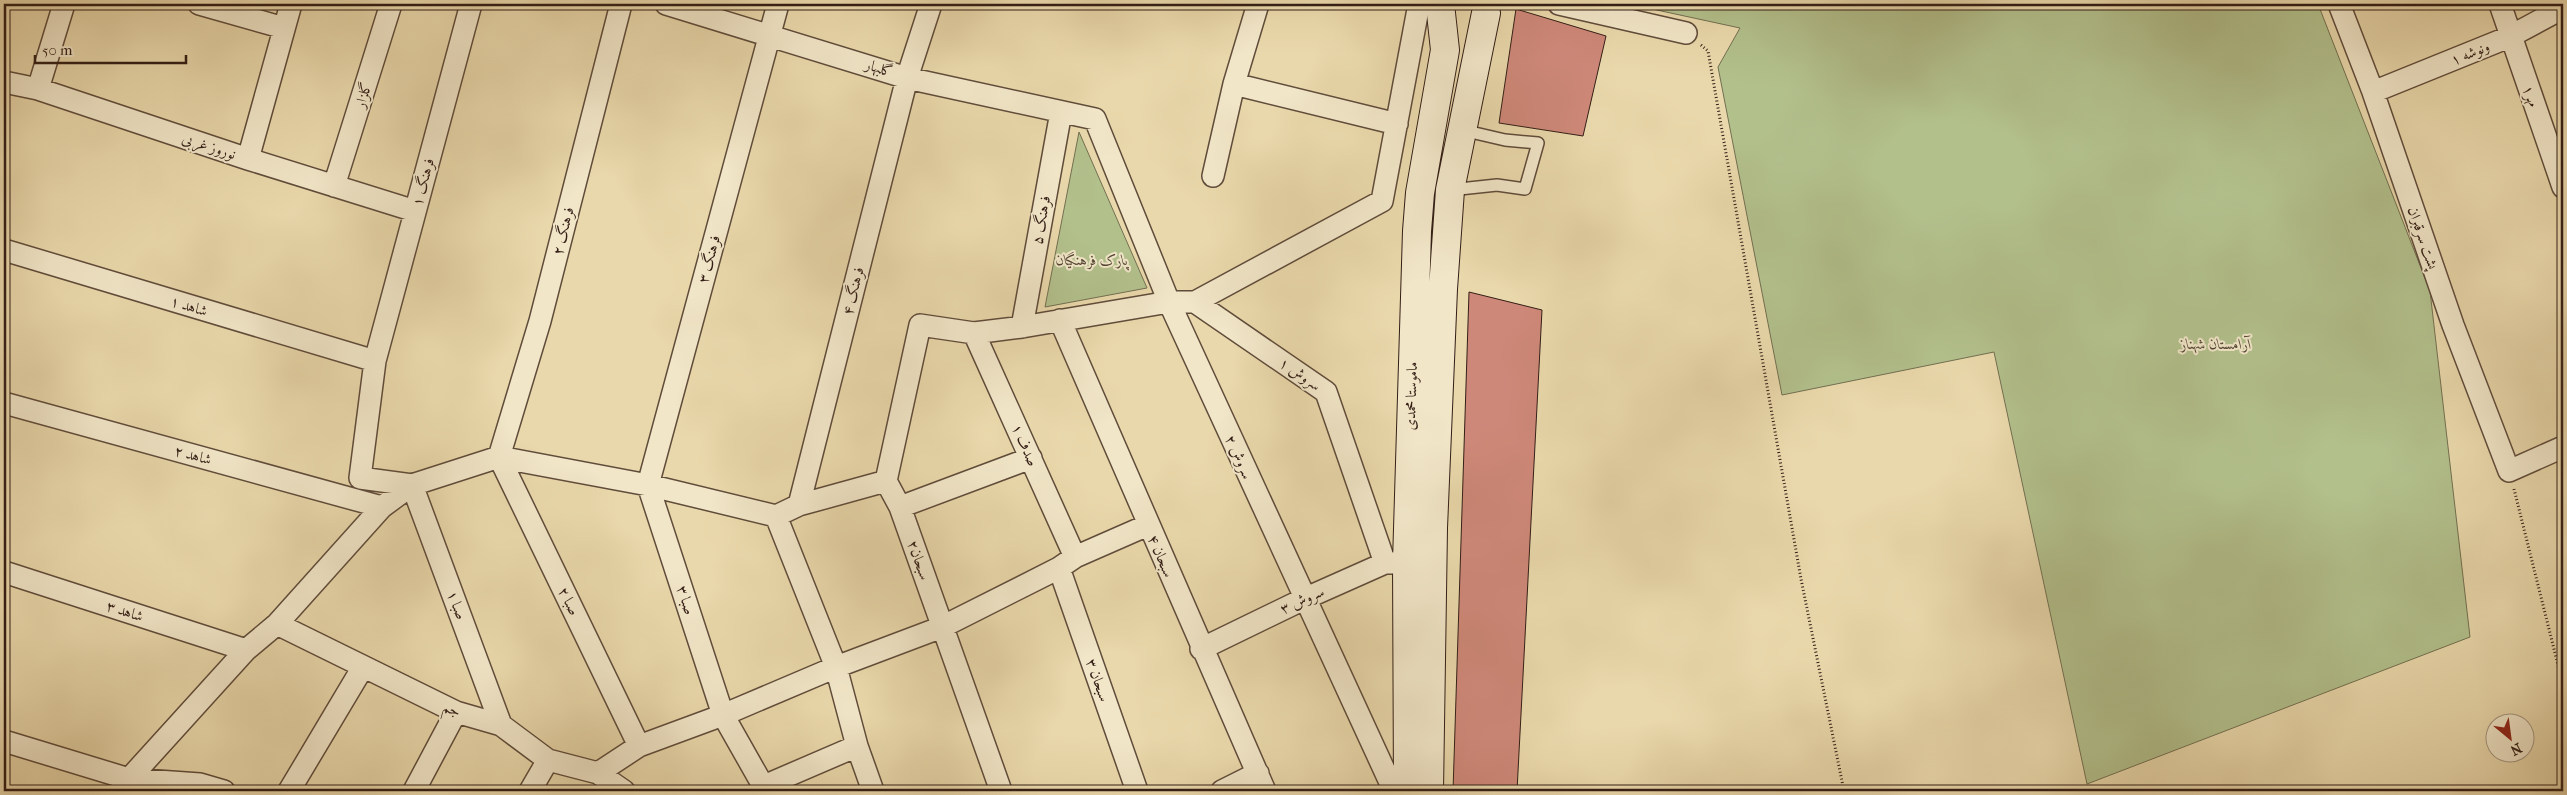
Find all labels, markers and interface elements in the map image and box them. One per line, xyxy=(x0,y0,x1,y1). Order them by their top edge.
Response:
scale bar xyxy=(35,32,186,64)
street label: ونوشه ۱ xyxy=(2448,37,2492,69)
text: 50 m xyxy=(42,41,73,59)
street label: گلبهار xyxy=(861,55,895,82)
street label: گلزار xyxy=(350,80,376,112)
street label: مهر۱ xyxy=(2518,83,2543,110)
street label: نوروز غربی xyxy=(179,129,238,165)
street label: فرهنگ ۱ xyxy=(407,156,439,208)
street label: فرهنگ ۵ xyxy=(1027,194,1055,246)
street label: پشت سرقبران xyxy=(2403,204,2442,273)
street label: فرهنگ ۲ xyxy=(547,205,579,257)
street label: فرهنگ ۳ xyxy=(693,233,725,285)
park label: پارک فرهنگیان xyxy=(1056,251,1129,271)
street label: فرهنگ ۴ xyxy=(837,265,869,317)
street label: شاهد ۱ xyxy=(168,292,210,320)
park label: آرامستان شهناز xyxy=(2180,335,2251,354)
street label: سروش ۱ xyxy=(1275,354,1324,395)
street label: ماموستا محمدی xyxy=(1401,361,1421,431)
street label: صدف ۱ xyxy=(1008,421,1042,469)
street label: سروش ۲ xyxy=(1220,432,1257,482)
street label: شاهد ۲ xyxy=(172,441,214,469)
street label: سبحان ۴ xyxy=(1144,532,1178,580)
street label: سبحان۲ xyxy=(904,538,934,582)
street label: سروش ۳ xyxy=(1277,582,1327,619)
street label: صبا ۳ xyxy=(673,583,699,617)
street label: صبا ۲ xyxy=(554,584,584,618)
street label: صبا ۱ xyxy=(443,588,471,622)
street label: شاهد ۳ xyxy=(104,597,146,625)
street label: سبحان ۳ xyxy=(1082,656,1114,704)
street label: جم xyxy=(439,697,464,725)
north arrow xyxy=(2484,712,2534,762)
text: N xyxy=(2507,739,2525,759)

